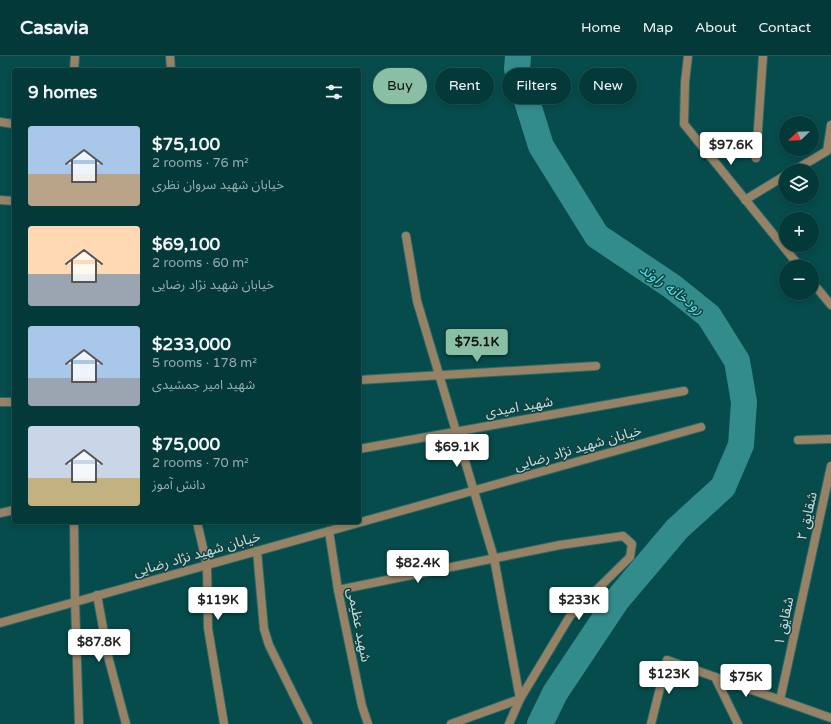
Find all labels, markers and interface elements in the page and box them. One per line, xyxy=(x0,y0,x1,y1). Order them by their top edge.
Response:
text: Casavia xyxy=(20,17,89,39)
text: Home xyxy=(581,19,621,36)
text: Map xyxy=(643,19,673,36)
text: About xyxy=(695,19,737,36)
text: Contact xyxy=(759,19,811,36)
chip: Buy xyxy=(373,68,427,104)
chip: Rent xyxy=(435,68,494,104)
chip: Filters xyxy=(502,68,571,104)
chip: New xyxy=(579,68,637,104)
icon: filters xyxy=(323,81,345,103)
text: 9 homes xyxy=(28,82,97,103)
north arrow xyxy=(779,116,819,156)
map controls xyxy=(779,116,819,300)
pin: $97.6K xyxy=(698,132,764,166)
text: $75,100 xyxy=(152,134,220,155)
text: $97.6K xyxy=(709,137,753,153)
icon: home xyxy=(60,142,108,190)
text: 2 rooms · 76 m² xyxy=(152,155,249,171)
button: layers xyxy=(779,164,819,204)
text: خیابان شهید سروان نظری xyxy=(152,177,284,193)
button: + xyxy=(779,212,819,252)
text: $69,100 xyxy=(152,234,220,255)
icon: home xyxy=(60,242,108,290)
text: 2 rooms · 60 m² xyxy=(152,255,249,271)
water label: رودخانه راوند xyxy=(636,260,708,319)
button: − xyxy=(779,260,819,300)
text: خیابان شهید نژاد رضایی xyxy=(152,277,274,293)
pin: $75.1K xyxy=(444,329,510,363)
text: $233,000 xyxy=(152,334,231,355)
text: $75.1K xyxy=(455,334,499,350)
icon: home xyxy=(60,342,108,390)
text: 5 rooms · 178 m² xyxy=(152,355,257,371)
text: شهید امیر جمشیدی xyxy=(152,377,255,393)
street label: شهید امیدی xyxy=(484,393,554,421)
street label: خیابان شهید نژاد رضایی xyxy=(512,422,644,474)
text: $75,000 xyxy=(152,434,220,455)
pin: $69.1K xyxy=(424,434,490,468)
text: $69.1K xyxy=(435,439,479,455)
icon: home xyxy=(60,442,108,490)
text: 2 rooms · 70 m² xyxy=(152,455,249,471)
text: دانش آموز xyxy=(152,477,205,493)
street label: شقایق ۲ xyxy=(793,490,822,542)
street label: خیابان شهید نژاد رضایی xyxy=(131,528,263,580)
pin: $82.4K xyxy=(385,550,451,584)
text: $82.4K xyxy=(396,555,440,571)
pin: $119K xyxy=(190,587,246,621)
street label: شهید عظیمی xyxy=(344,587,375,663)
pin: $233K xyxy=(551,587,607,621)
text: $119K xyxy=(197,592,239,608)
text: $233K xyxy=(558,592,600,608)
street label: شقایق ۱ xyxy=(771,595,798,647)
pin: $87.8K xyxy=(66,629,132,663)
text: $87.8K xyxy=(77,634,121,650)
pin: $123K xyxy=(641,661,697,695)
pin: $75K xyxy=(722,664,770,698)
text: $123K xyxy=(648,666,690,682)
text: $75K xyxy=(729,669,763,685)

